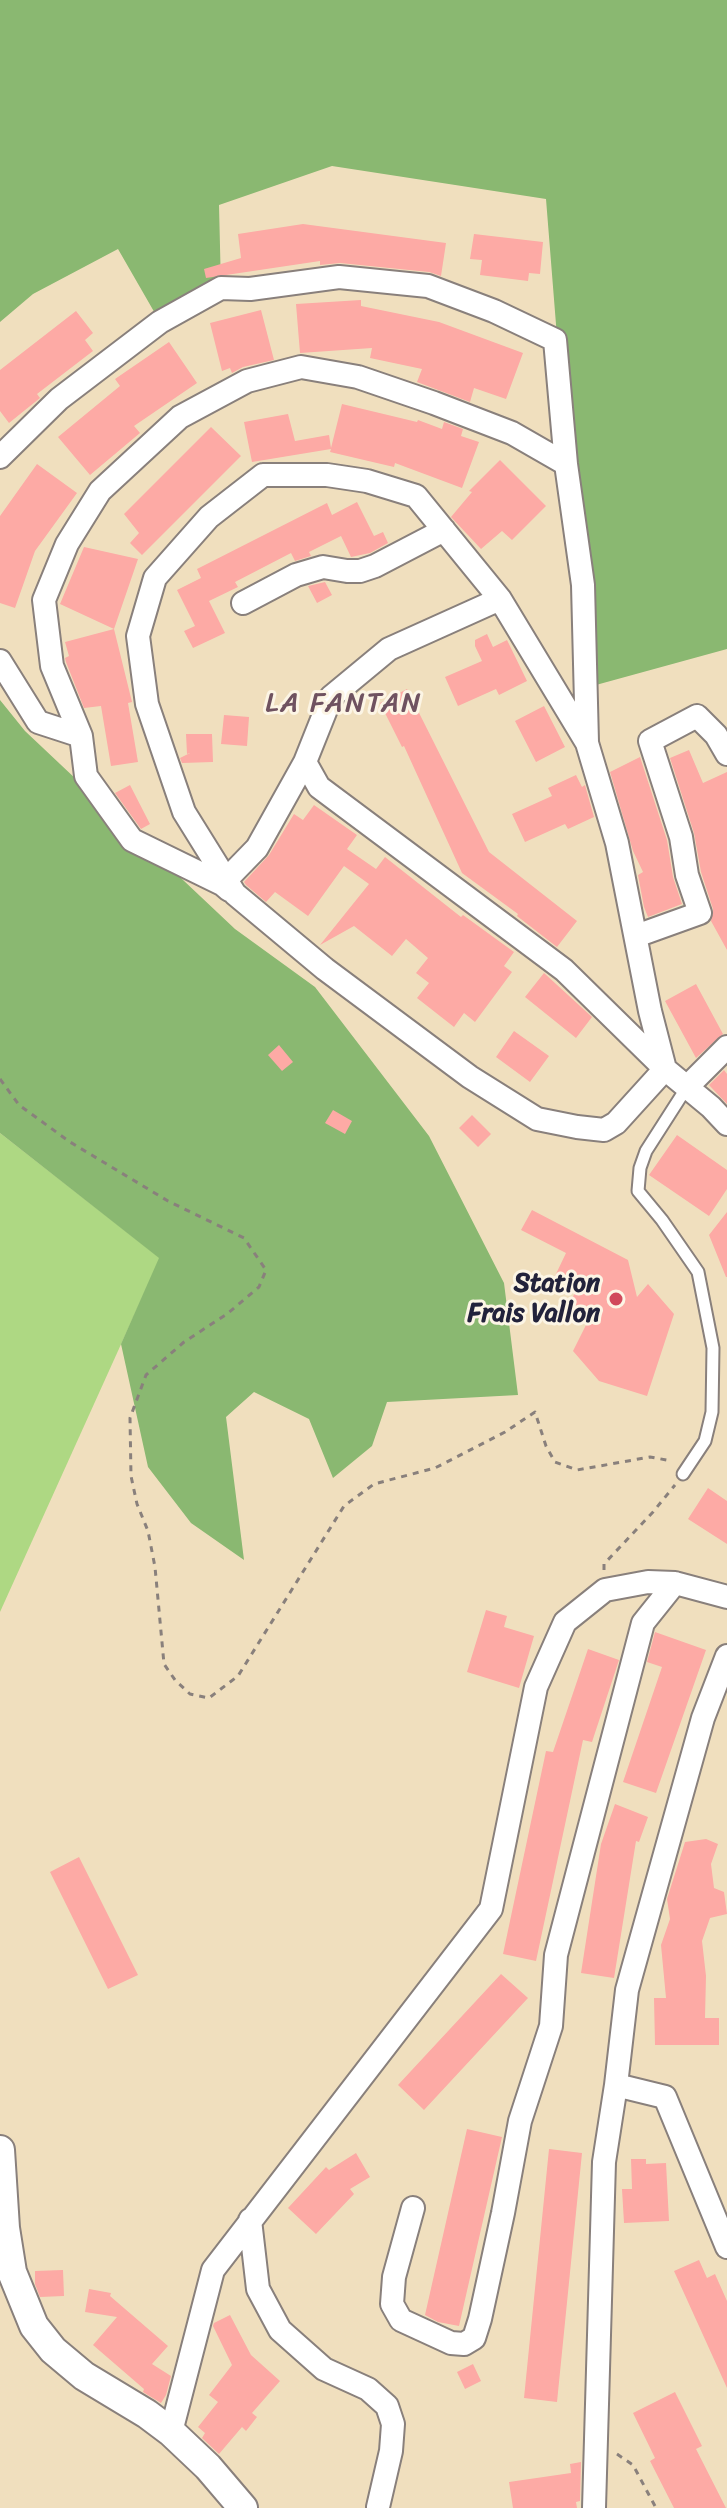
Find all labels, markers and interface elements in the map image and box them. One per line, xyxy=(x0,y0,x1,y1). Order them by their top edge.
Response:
district label: LA FANTAN xyxy=(266,687,422,721)
place label: Station Frais Vallon xyxy=(467,1268,600,1330)
marker: Station Frais Vallon xyxy=(607,1290,625,1308)

